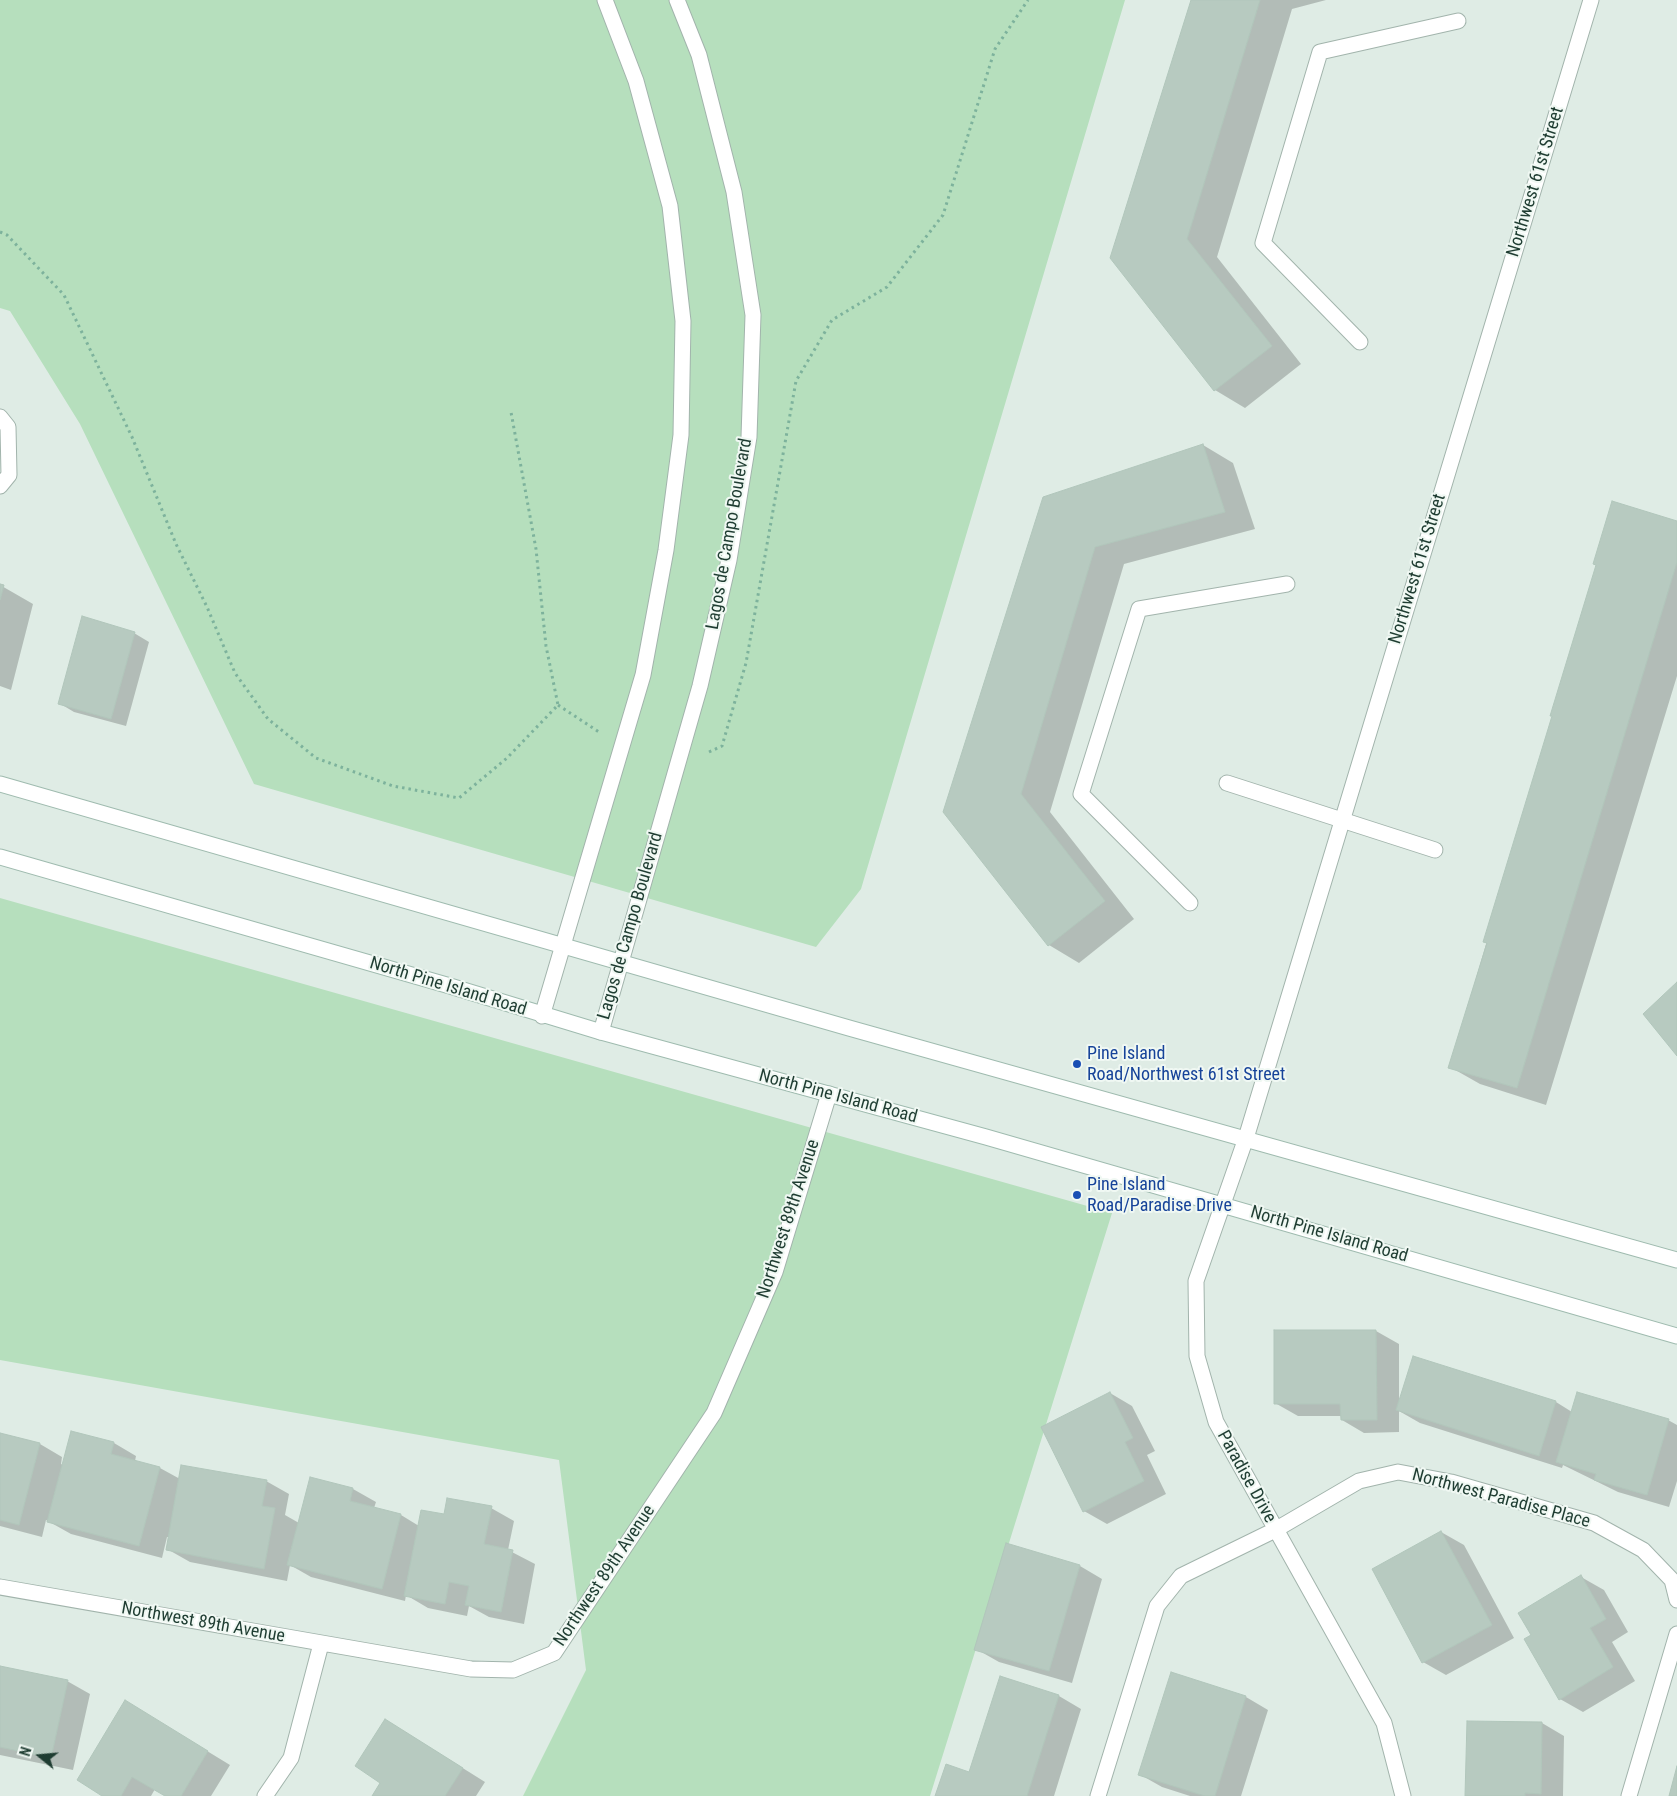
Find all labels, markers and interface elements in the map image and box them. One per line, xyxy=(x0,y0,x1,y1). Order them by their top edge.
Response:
street label: Northwest 61st Street xyxy=(1503,104,1569,260)
street label: Lagos de Campo Boulevard xyxy=(703,437,757,631)
street label: Northwest 61st Street xyxy=(1385,491,1451,647)
street label: Lagos de Campo Boulevard xyxy=(594,830,668,1022)
street label: North Pine Island Road xyxy=(367,953,529,1021)
place label: Pine Island Road/Northwest 61st Street xyxy=(1087,1043,1285,1086)
marker: Pine Island Road/Northwest 61st Street xyxy=(1071,1058,1083,1070)
street label: North Pine Island Road xyxy=(756,1065,920,1129)
street label: Northwest 89th Avenue xyxy=(753,1137,825,1301)
place label: Pine Island Road/Paradise Drive xyxy=(1087,1174,1232,1216)
marker: Pine Island Road/Paradise Drive xyxy=(1071,1189,1083,1201)
street label: North Pine Island Road xyxy=(1248,1202,1410,1268)
street label: Paradise Drive xyxy=(1212,1427,1280,1527)
street label: Northwest Paradise Place xyxy=(1410,1465,1592,1533)
street label: Northwest 89th Avenue xyxy=(550,1501,660,1651)
street label: Northwest 89th Avenue xyxy=(120,1598,286,1648)
north arrow xyxy=(15,1731,65,1781)
text: N xyxy=(17,1745,35,1758)

